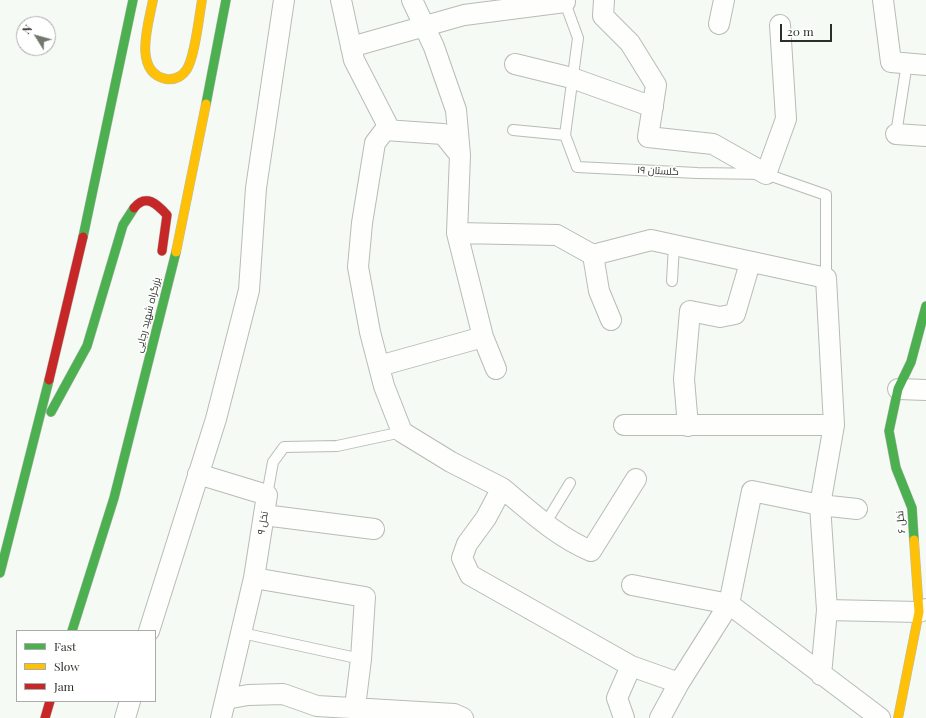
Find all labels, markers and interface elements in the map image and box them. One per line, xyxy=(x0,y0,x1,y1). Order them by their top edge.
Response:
north arrow xyxy=(16,16,56,56)
scale bar xyxy=(782,16,834,42)
text: N xyxy=(18,21,35,37)
text: 20 m xyxy=(787,23,814,39)
street label: گلستان ۱۹ xyxy=(637,164,679,178)
street label: بزرگراه شهید رجایی xyxy=(133,276,163,354)
street label: نخل ۶ xyxy=(894,510,908,534)
street label: نخل ۹ xyxy=(255,511,271,535)
legend xyxy=(16,630,156,702)
text: Fast xyxy=(54,638,76,654)
text: Slow xyxy=(54,658,80,674)
text: Jam xyxy=(54,678,74,694)

